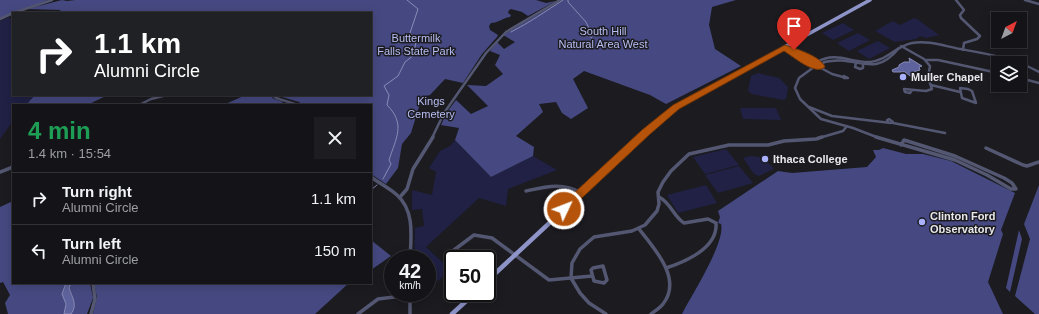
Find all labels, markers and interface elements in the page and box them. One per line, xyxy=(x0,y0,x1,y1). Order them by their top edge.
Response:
pin xyxy=(777,9,811,50)
north arrow xyxy=(991,12,1027,48)
map controls xyxy=(991,12,1027,92)
icon: arrive xyxy=(783,15,805,37)
park label: South Hill Natural Area West xyxy=(558,25,648,50)
icon: right xyxy=(28,28,80,80)
text: 1.1 km xyxy=(94,28,181,59)
park label: Buttermilk Falls State Park xyxy=(377,32,455,57)
button: layers xyxy=(991,56,1027,92)
text: Alumni Circle xyxy=(94,61,200,81)
place label: Muller Chapel xyxy=(911,71,983,83)
marker: Muller Chapel xyxy=(898,72,908,82)
park label: Kings Cemetery xyxy=(407,95,455,120)
text: 4 min xyxy=(28,117,91,144)
button: close xyxy=(314,117,356,159)
text: 1.4 km · 15:54 xyxy=(28,146,111,161)
place label: Ithaca College xyxy=(773,153,848,165)
marker: Ithaca College xyxy=(760,154,770,164)
text: Turn right xyxy=(62,183,132,200)
icon: right xyxy=(28,188,50,210)
position arrow xyxy=(543,188,585,230)
text: 1.1 km xyxy=(311,190,356,207)
text: Alumni Circle xyxy=(62,200,139,215)
place label: Clinton Ford Observatory xyxy=(930,210,996,235)
marker: Clinton Ford Observatory xyxy=(917,217,927,227)
text: Turn left xyxy=(62,235,121,252)
icon: left xyxy=(28,240,50,262)
text: 150 m xyxy=(314,242,356,259)
speed limit sign: 50 xyxy=(444,250,496,302)
text: Alumni Circle xyxy=(62,252,139,267)
text: 42 xyxy=(399,260,421,282)
text: km/h xyxy=(399,280,421,291)

